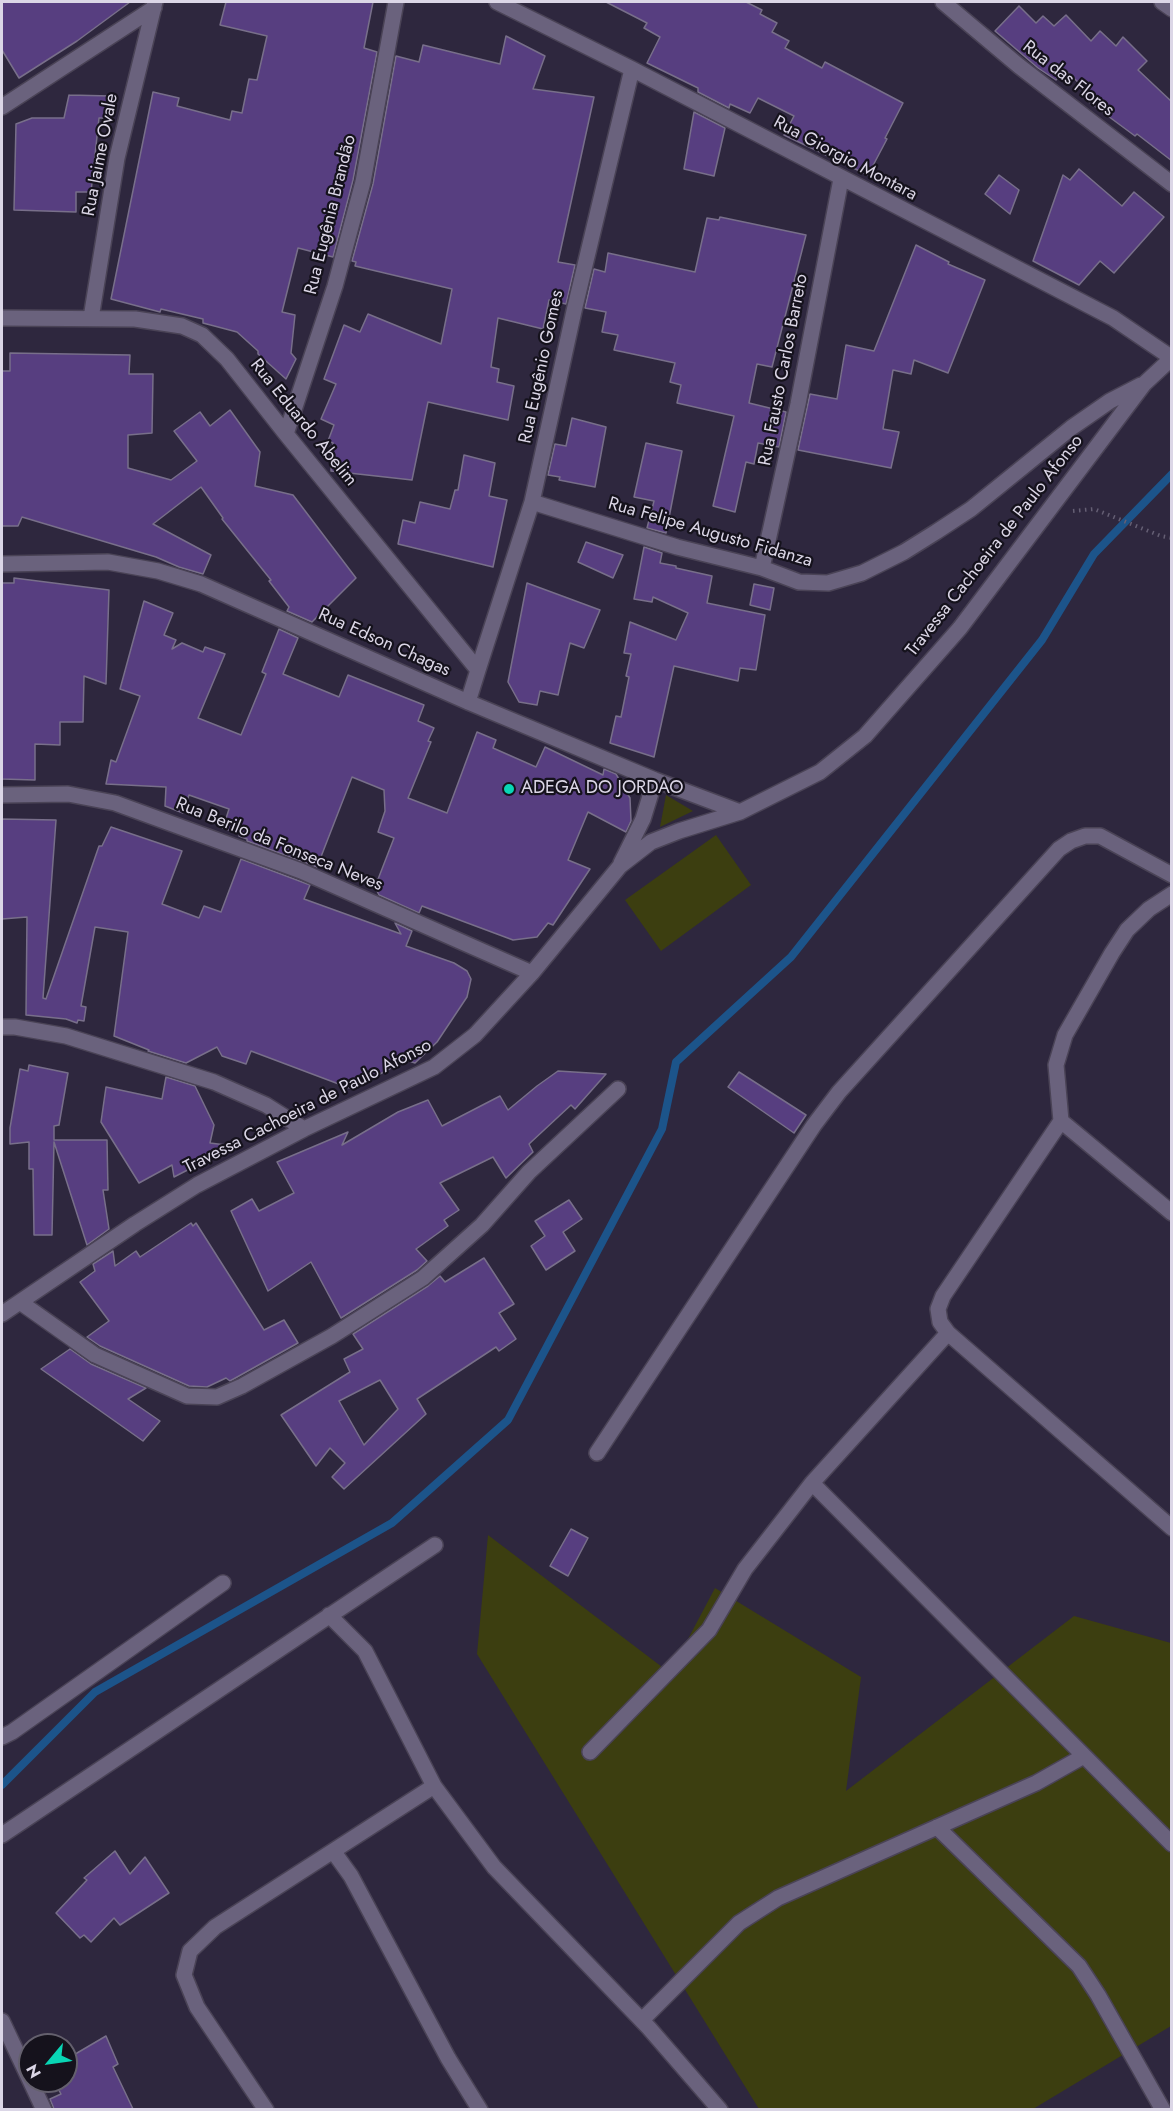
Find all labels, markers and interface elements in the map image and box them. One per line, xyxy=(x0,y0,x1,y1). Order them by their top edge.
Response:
street label: Rua das Flores xyxy=(1018,36,1118,122)
street label: Rua Jaime Ovale xyxy=(79,92,123,218)
street label: Rua Giorgio Montara xyxy=(769,112,921,206)
street label: Rua Eugênia Brandão xyxy=(301,133,361,297)
street label: Rua Fausto Carlos Barreto xyxy=(755,272,813,468)
street label: Rua Eugênio Gomes xyxy=(515,288,569,446)
street label: Rua Eduardo Abelim xyxy=(245,355,361,491)
street label: Travessa Cachoeira de Paulo Afonso xyxy=(902,431,1088,661)
street label: Rua Felipe Augusto Fidanza xyxy=(605,493,815,573)
street label: Rua Edson Chagas xyxy=(315,604,453,682)
place label: ADEGA DO JORDAO xyxy=(521,778,683,800)
marker: ADEGA DO JORDAO xyxy=(502,782,516,796)
street label: Rua Berilo da Fonseca Neves xyxy=(172,794,386,896)
street label: Travessa Cachoeira de Paulo Afonso xyxy=(180,1035,436,1179)
north arrow xyxy=(18,2033,78,2093)
text: N xyxy=(20,2060,47,2082)

